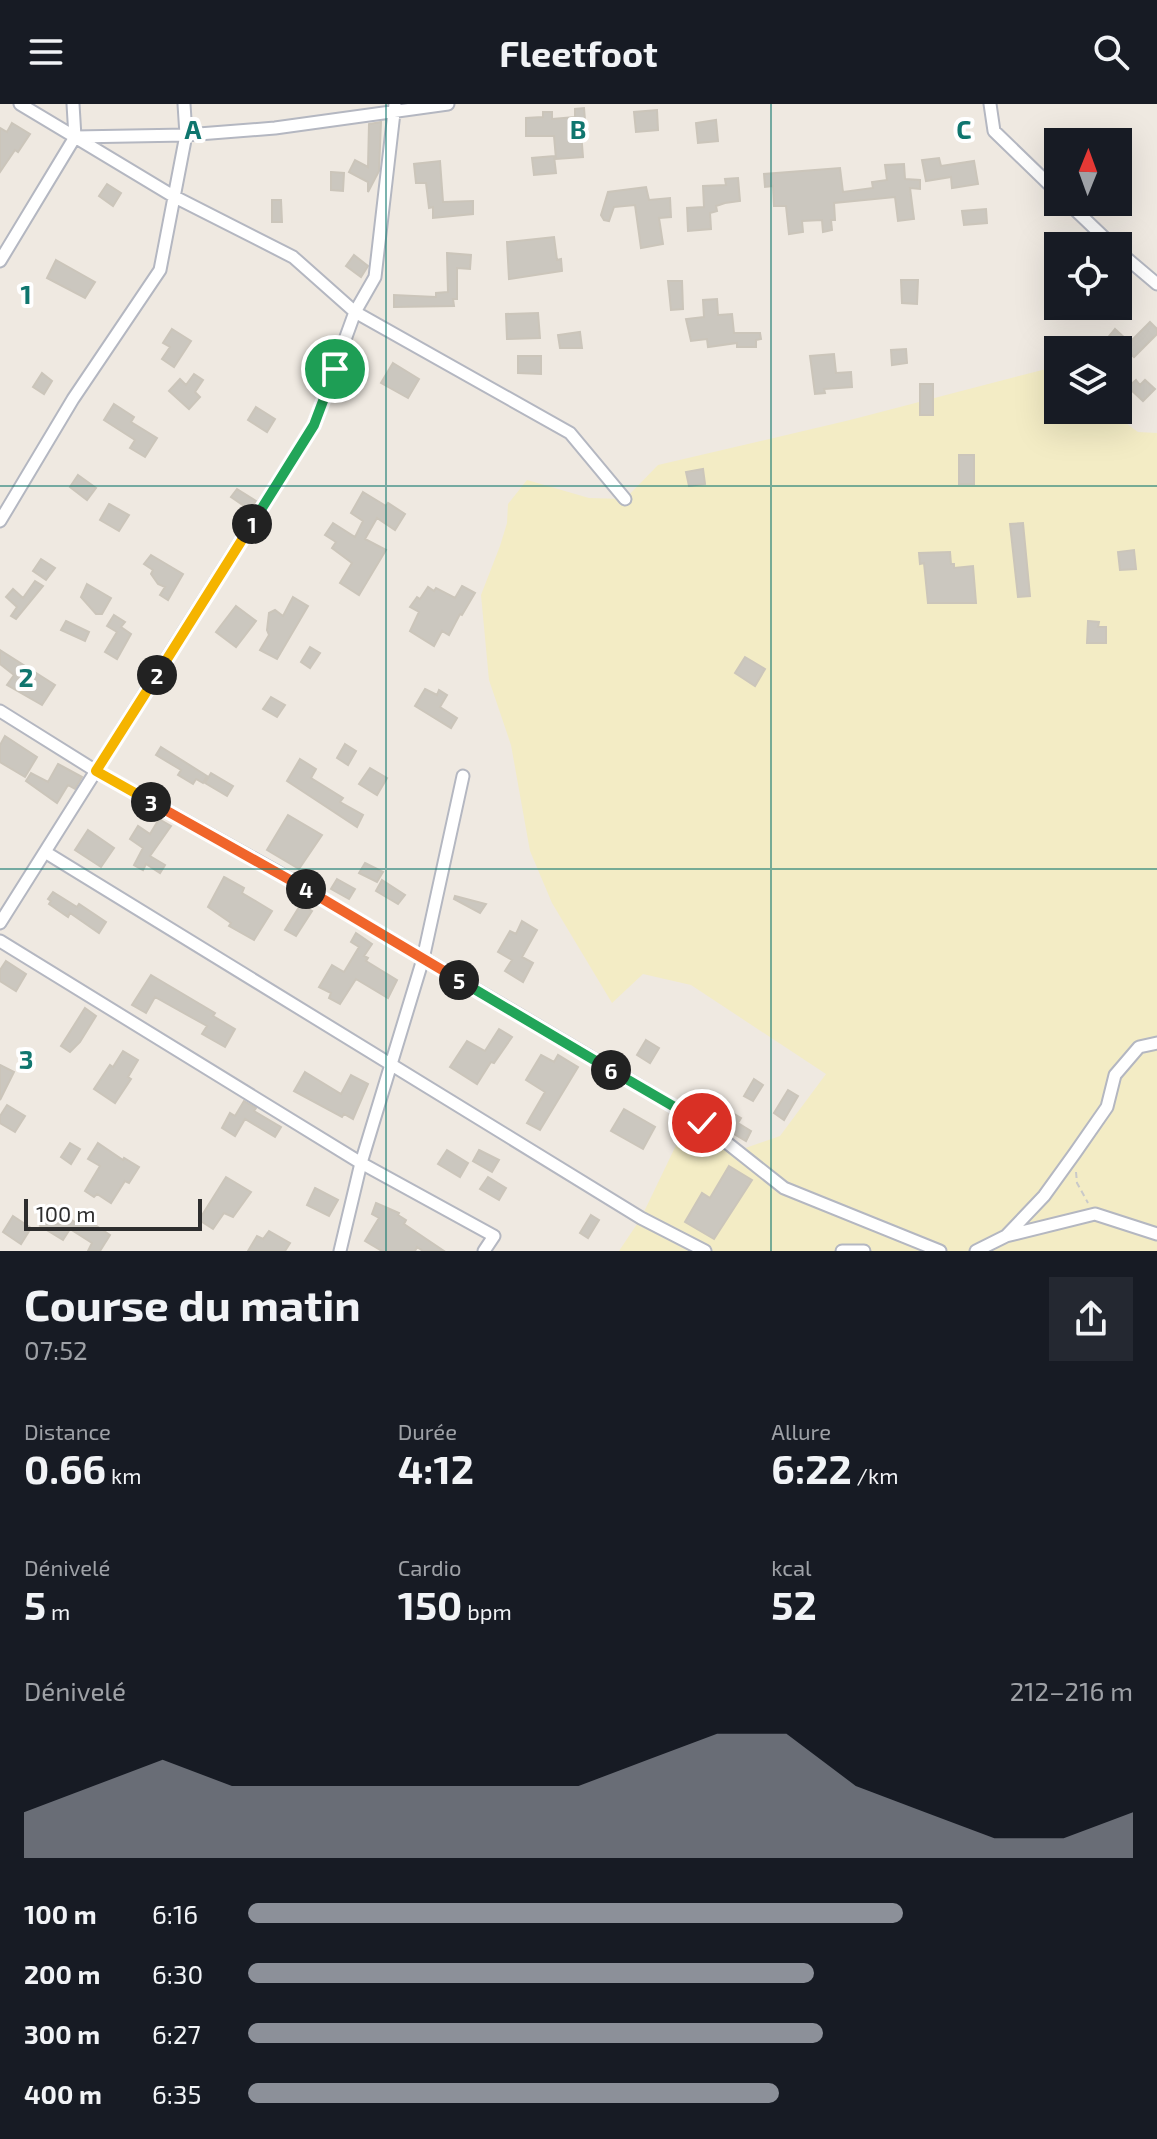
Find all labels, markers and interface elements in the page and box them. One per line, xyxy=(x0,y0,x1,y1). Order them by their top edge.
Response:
icon: menu xyxy=(24,30,68,74)
icon: search xyxy=(1089,30,1133,74)
text: Fleetfoot xyxy=(499,31,658,74)
text: A xyxy=(185,113,202,144)
text: B xyxy=(570,113,586,144)
text: C xyxy=(956,113,972,144)
north arrow xyxy=(1044,128,1132,216)
map controls xyxy=(1044,128,1132,424)
button: locate xyxy=(1044,232,1132,320)
text: 1 xyxy=(20,278,32,309)
pin xyxy=(301,335,369,403)
button: layers xyxy=(1044,336,1132,424)
icon: arrive xyxy=(313,347,357,391)
pin: 1 xyxy=(232,504,272,544)
text: 1 xyxy=(247,511,257,537)
pin: 2 xyxy=(137,655,177,695)
text: 2 xyxy=(18,661,34,692)
text: 2 xyxy=(151,662,163,688)
pin: 3 xyxy=(131,782,171,822)
text: 3 xyxy=(145,789,157,815)
pin: 4 xyxy=(286,869,326,909)
text: 4 xyxy=(299,876,313,902)
pin: 5 xyxy=(439,960,479,1000)
text: 5 xyxy=(453,967,465,993)
text: 3 xyxy=(19,1043,33,1074)
pin: 6 xyxy=(591,1050,631,1090)
text: 6 xyxy=(605,1057,617,1083)
pin xyxy=(668,1089,736,1157)
icon: check xyxy=(680,1101,724,1145)
scale bar xyxy=(24,1195,202,1231)
text: 100 m xyxy=(36,1200,95,1226)
text: Course du matin xyxy=(24,1277,361,1330)
button: share xyxy=(1049,1277,1133,1361)
text: 07:52 xyxy=(24,1334,88,1365)
text: Distance xyxy=(24,1418,111,1444)
text: Durée xyxy=(398,1418,457,1444)
text: Allure xyxy=(771,1418,831,1444)
text: 0.66 xyxy=(24,1444,106,1492)
text: 4:12 xyxy=(398,1444,474,1492)
text: 6:22 xyxy=(771,1444,852,1492)
text: km xyxy=(106,1462,142,1488)
text: /km xyxy=(852,1462,898,1488)
text: Dénivelé xyxy=(24,1554,110,1580)
text: Cardio xyxy=(398,1554,461,1580)
text: kcal xyxy=(771,1554,812,1580)
text: 5 xyxy=(24,1580,46,1628)
text: 150 xyxy=(398,1580,462,1628)
text: 52 xyxy=(771,1580,817,1628)
text: m xyxy=(46,1598,70,1624)
text: bpm xyxy=(462,1598,512,1624)
text: Dénivelé xyxy=(24,1675,126,1706)
text: 212–216 m xyxy=(1010,1675,1133,1706)
text: 100 m xyxy=(24,1898,97,1929)
text: 6:16 xyxy=(152,1898,198,1929)
text: 200 m xyxy=(24,1958,100,1989)
text: 6:30 xyxy=(152,1958,203,1989)
text: 300 m xyxy=(24,2018,100,2049)
text: 6:27 xyxy=(152,2018,201,2049)
text: 400 m xyxy=(24,2078,102,2109)
text: 6:35 xyxy=(152,2078,201,2109)

